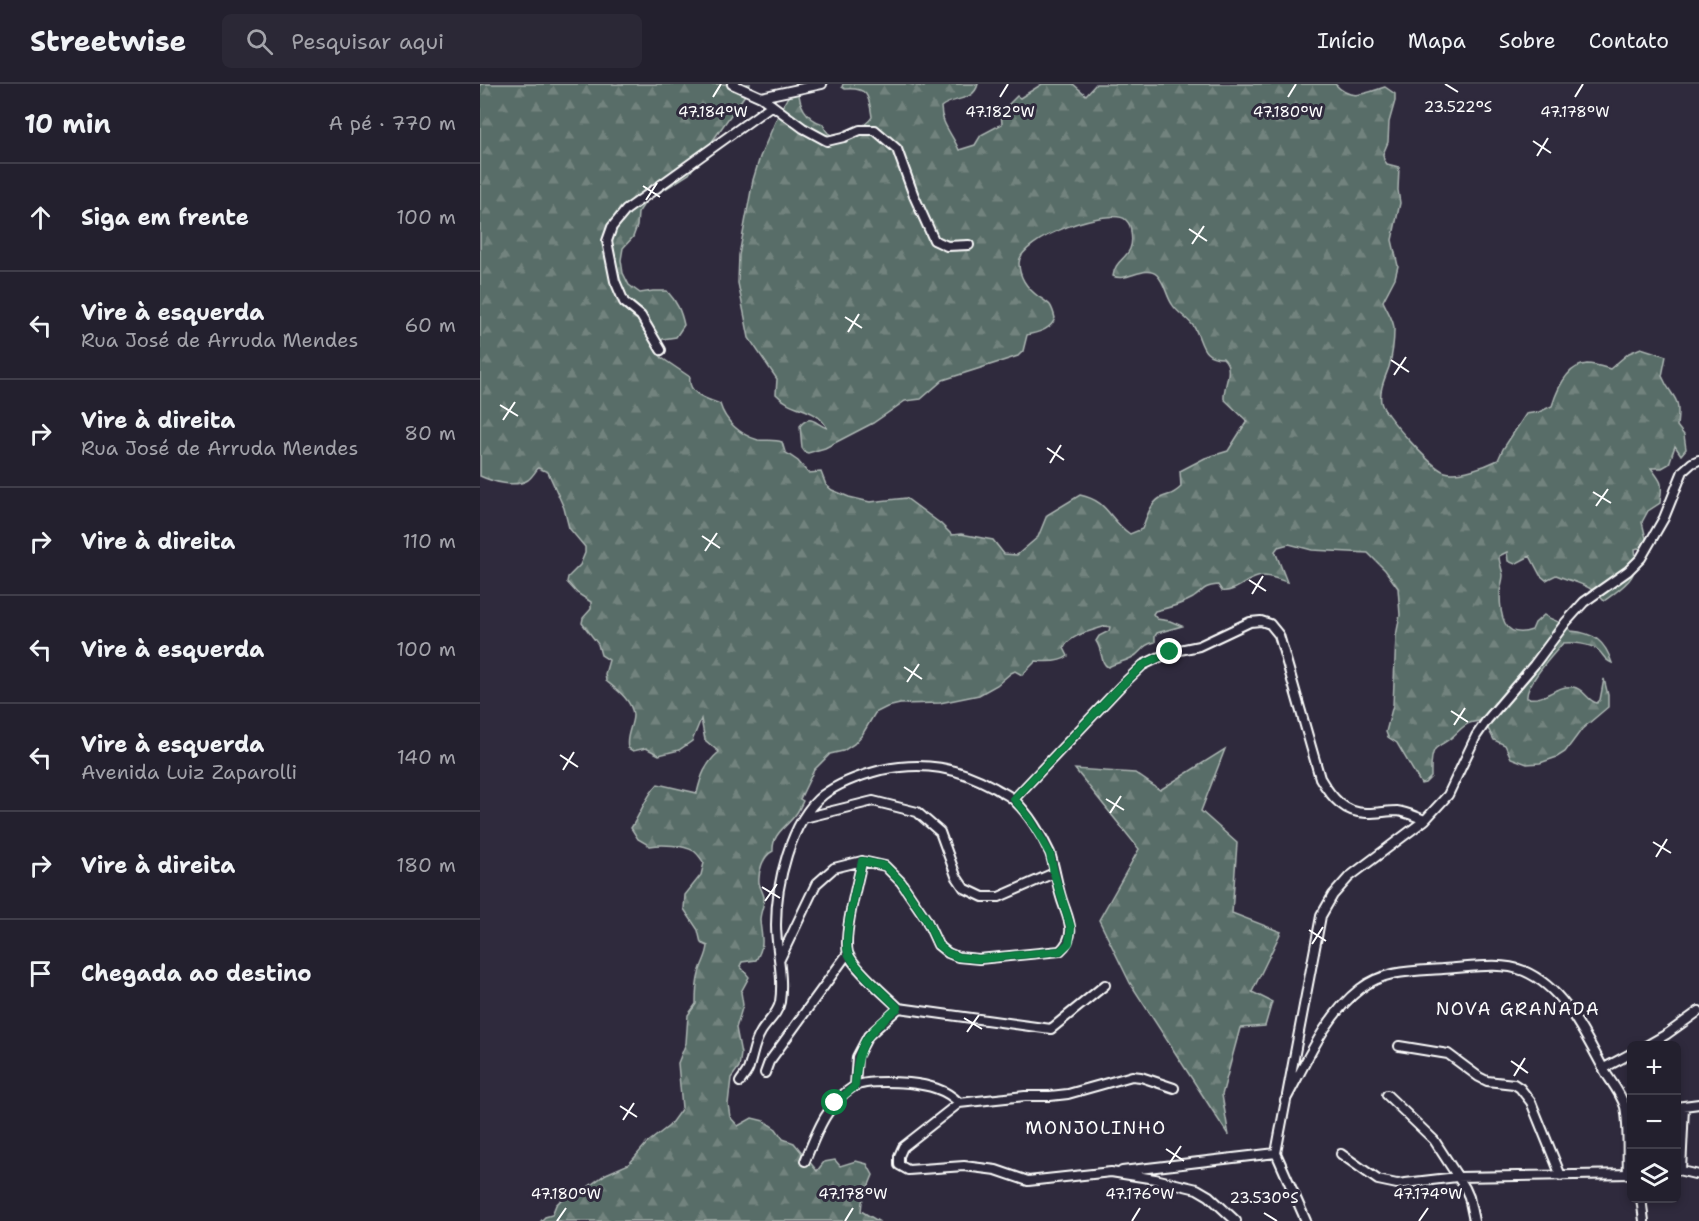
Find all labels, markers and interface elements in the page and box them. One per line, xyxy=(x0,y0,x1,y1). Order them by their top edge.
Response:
search box xyxy=(222,14,642,68)
text: Streetwise xyxy=(30,22,186,60)
icon: search xyxy=(243,25,276,58)
text: Pesquisar aqui xyxy=(291,27,444,56)
text: Início xyxy=(1317,27,1375,55)
text: Mapa xyxy=(1408,27,1466,55)
text: Sobre xyxy=(1499,27,1556,55)
text: Contato xyxy=(1589,27,1669,55)
text: 23.522°S xyxy=(1424,97,1492,117)
text: 47.184°W xyxy=(678,102,748,122)
text: 47.182°W xyxy=(965,102,1035,122)
text: 47.180°W xyxy=(1253,102,1323,122)
text: 47.178°W xyxy=(1540,102,1610,122)
text: 10 min xyxy=(24,106,111,141)
text: A pé · 770 m xyxy=(328,110,456,136)
icon: ahead xyxy=(24,201,57,234)
text: Siga em frente xyxy=(81,203,249,232)
text: 100 m xyxy=(396,204,456,230)
text: Vire à esquerda xyxy=(81,298,264,327)
icon: left xyxy=(24,309,57,342)
text: 60 m xyxy=(404,312,456,338)
text: Rua José de Arruda Mendes xyxy=(81,327,358,353)
text: Vire à direita xyxy=(81,406,235,435)
icon: right xyxy=(24,417,57,450)
text: 80 m xyxy=(404,420,456,446)
text: Rua José de Arruda Mendes xyxy=(81,435,358,461)
icon: right xyxy=(24,525,57,558)
text: Vire à direita xyxy=(81,527,235,556)
text: 110 m xyxy=(402,528,456,554)
icon: left xyxy=(24,633,57,666)
text: Vire à esquerda xyxy=(81,635,264,664)
text: 100 m xyxy=(396,636,456,662)
route end xyxy=(1156,638,1182,664)
text: Vire à esquerda xyxy=(81,730,264,759)
icon: left xyxy=(24,741,57,774)
text: 140 m xyxy=(397,744,456,770)
text: Avenida Luiz Zaparolli xyxy=(81,759,297,785)
icon: right xyxy=(24,849,57,882)
text: Vire à direita xyxy=(81,851,235,880)
text: 180 m xyxy=(396,852,456,878)
icon: arrive xyxy=(24,957,57,990)
text: Chegada ao destino xyxy=(81,959,312,988)
district label: NOVA GRANADA xyxy=(1436,997,1600,1021)
map controls xyxy=(1627,1041,1681,1203)
button: + xyxy=(1627,1041,1681,1095)
route start xyxy=(821,1089,847,1115)
button: − xyxy=(1627,1095,1681,1149)
district label: MONJOLINHO xyxy=(1025,1116,1167,1140)
button: layers xyxy=(1627,1149,1681,1203)
text: 47.180°W xyxy=(531,1184,601,1204)
text: 47.178°W xyxy=(818,1184,888,1204)
text: 47.176°W xyxy=(1105,1184,1175,1204)
text: 47.174°W xyxy=(1393,1184,1463,1204)
text: 23.530°S xyxy=(1230,1188,1298,1208)

